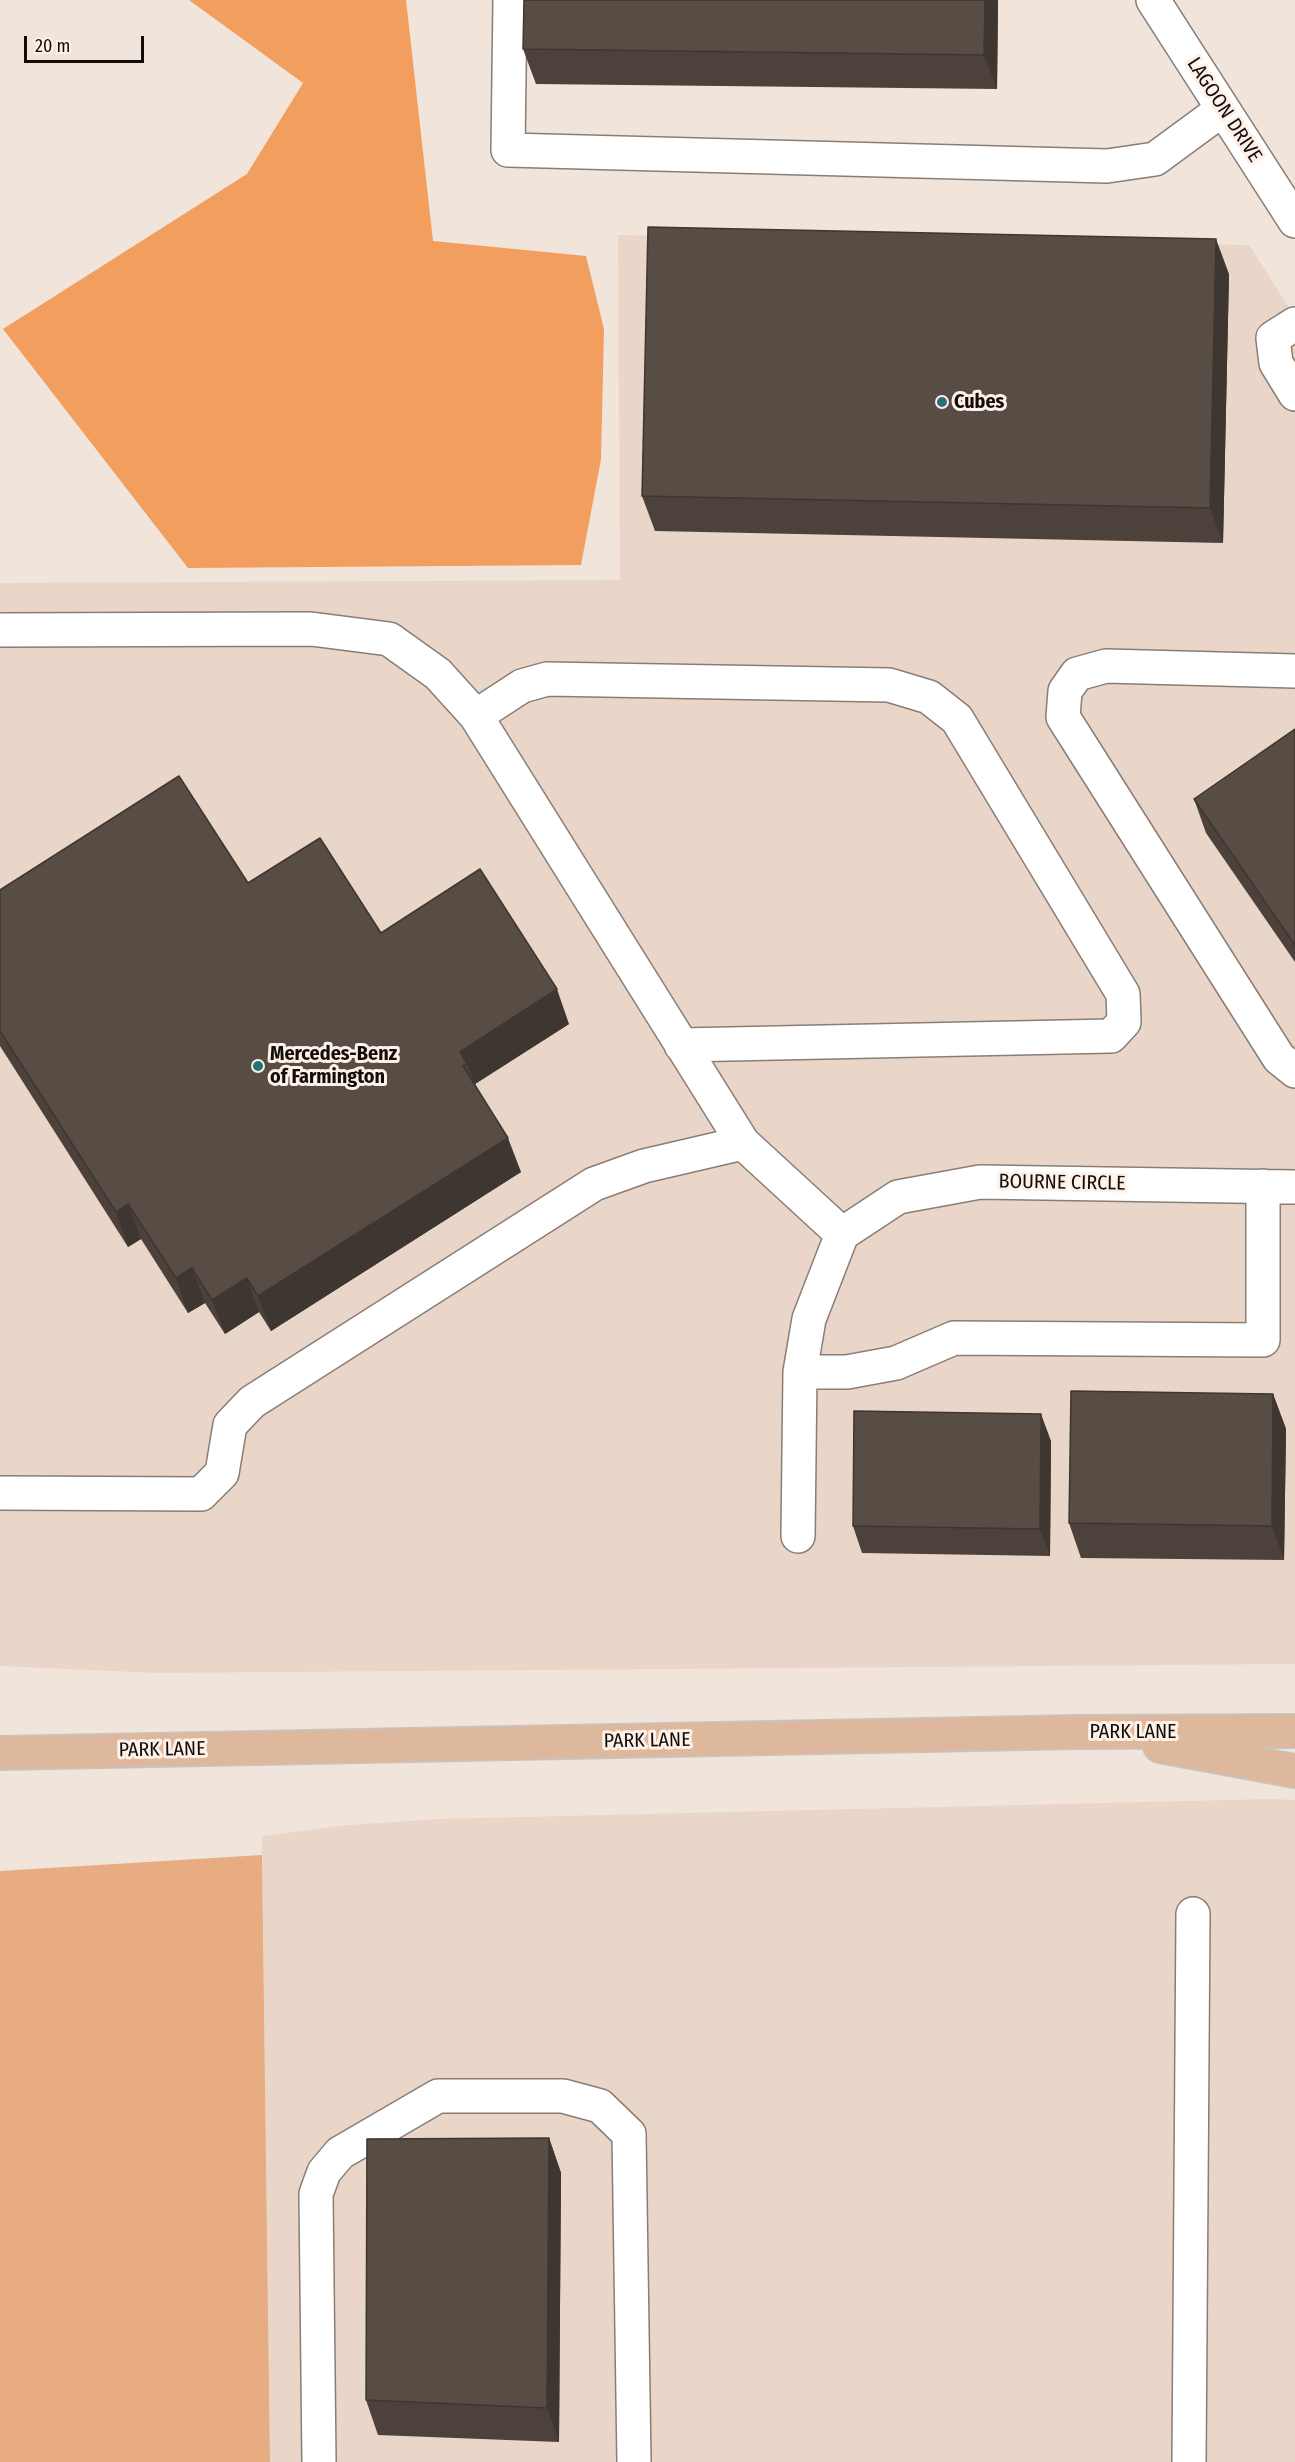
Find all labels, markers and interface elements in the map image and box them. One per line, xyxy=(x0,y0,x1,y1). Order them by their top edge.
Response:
scale bar xyxy=(27,24,147,62)
text: 20 m xyxy=(35,35,70,57)
street label: LAGOON DRIVE xyxy=(1181,53,1267,167)
place label: Cubes xyxy=(954,390,1004,414)
marker: Cubes xyxy=(935,395,949,409)
place label: Mercedes-Benz of Farmington xyxy=(270,1042,397,1089)
marker: Mercedes-Benz of Farmington xyxy=(251,1059,265,1073)
street label: BOURNE CIRCLE xyxy=(998,1170,1126,1196)
street label: PARK LANE xyxy=(1090,1720,1176,1744)
street label: PARK LANE xyxy=(603,1728,691,1754)
street label: PARK LANE xyxy=(118,1737,206,1763)

